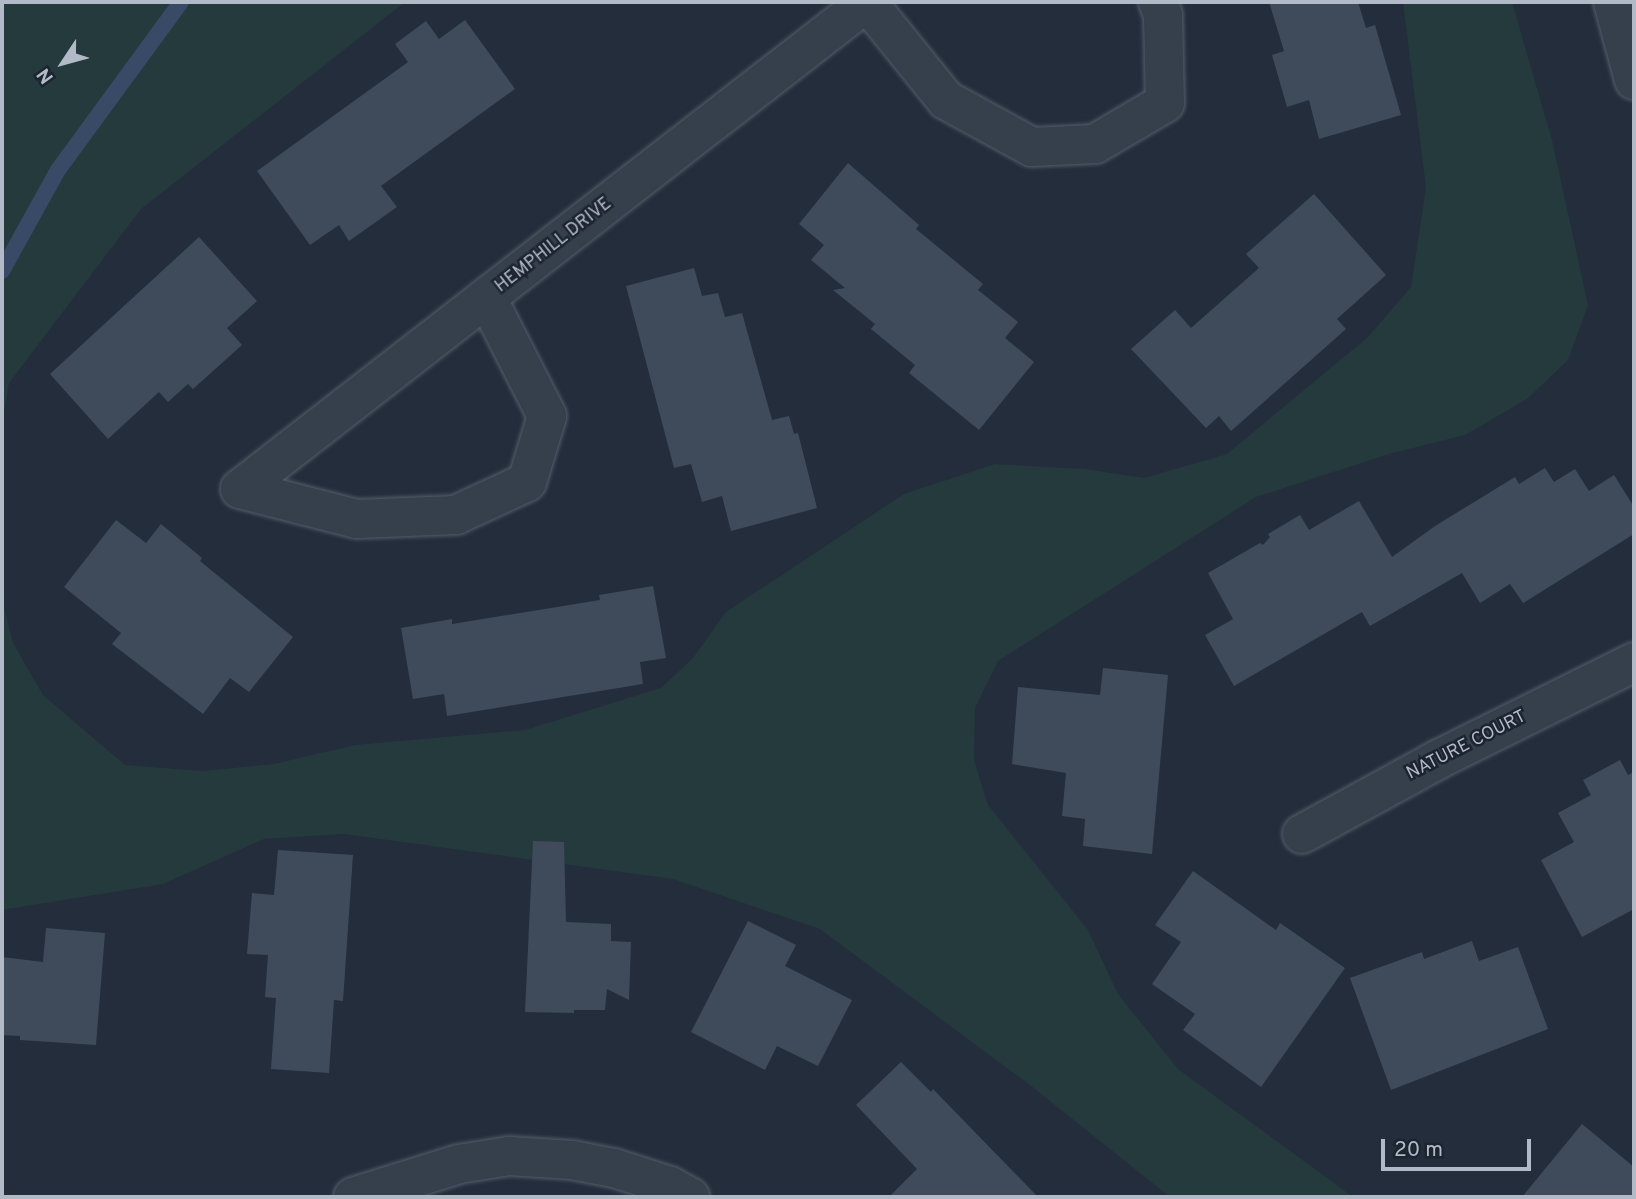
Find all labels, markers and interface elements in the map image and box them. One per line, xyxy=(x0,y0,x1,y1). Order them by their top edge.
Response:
north arrow xyxy=(28,28,98,98)
text: N xyxy=(32,63,60,88)
street label: HEMPHILL DRIVE xyxy=(491,194,617,298)
street label: NATURE COURT xyxy=(1404,707,1530,785)
scale bar xyxy=(1384,1126,1534,1170)
text: 20 m xyxy=(1394,1137,1443,1164)

